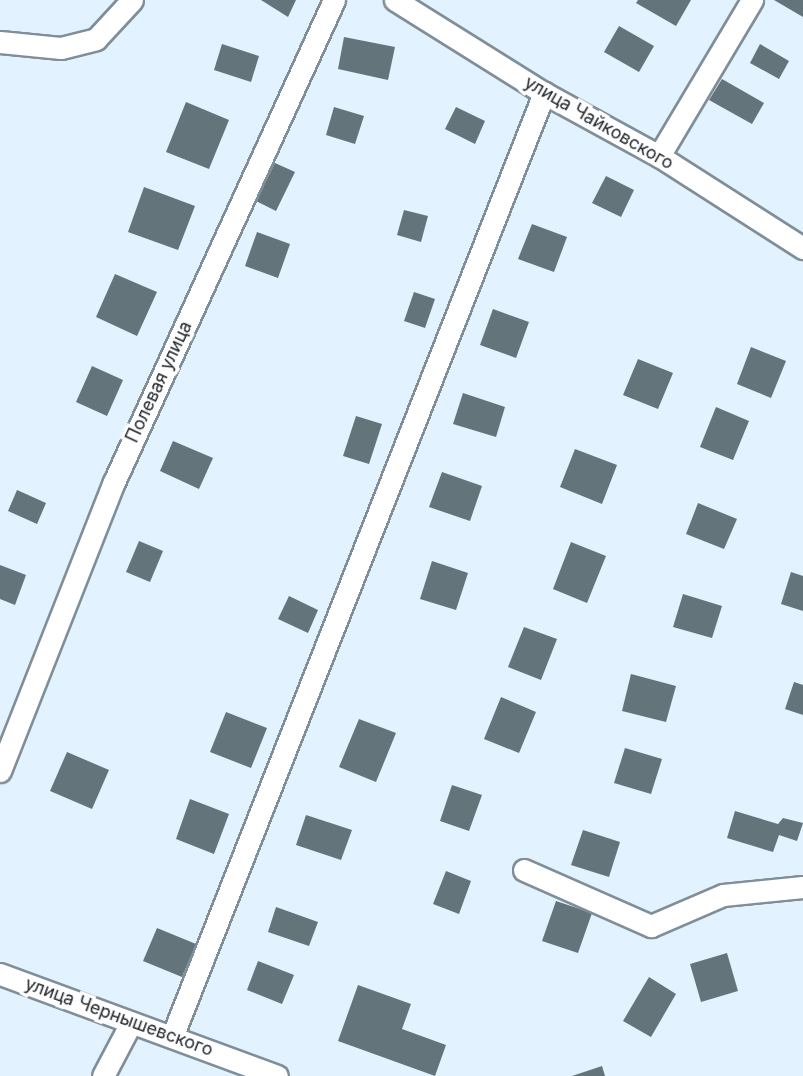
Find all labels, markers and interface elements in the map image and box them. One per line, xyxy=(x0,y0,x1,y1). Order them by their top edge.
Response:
street label: улица Чайковского xyxy=(521,71,677,175)
street label: Полевая улица xyxy=(121,318,197,446)
street label: улица Чернышевского xyxy=(22,973,216,1061)

